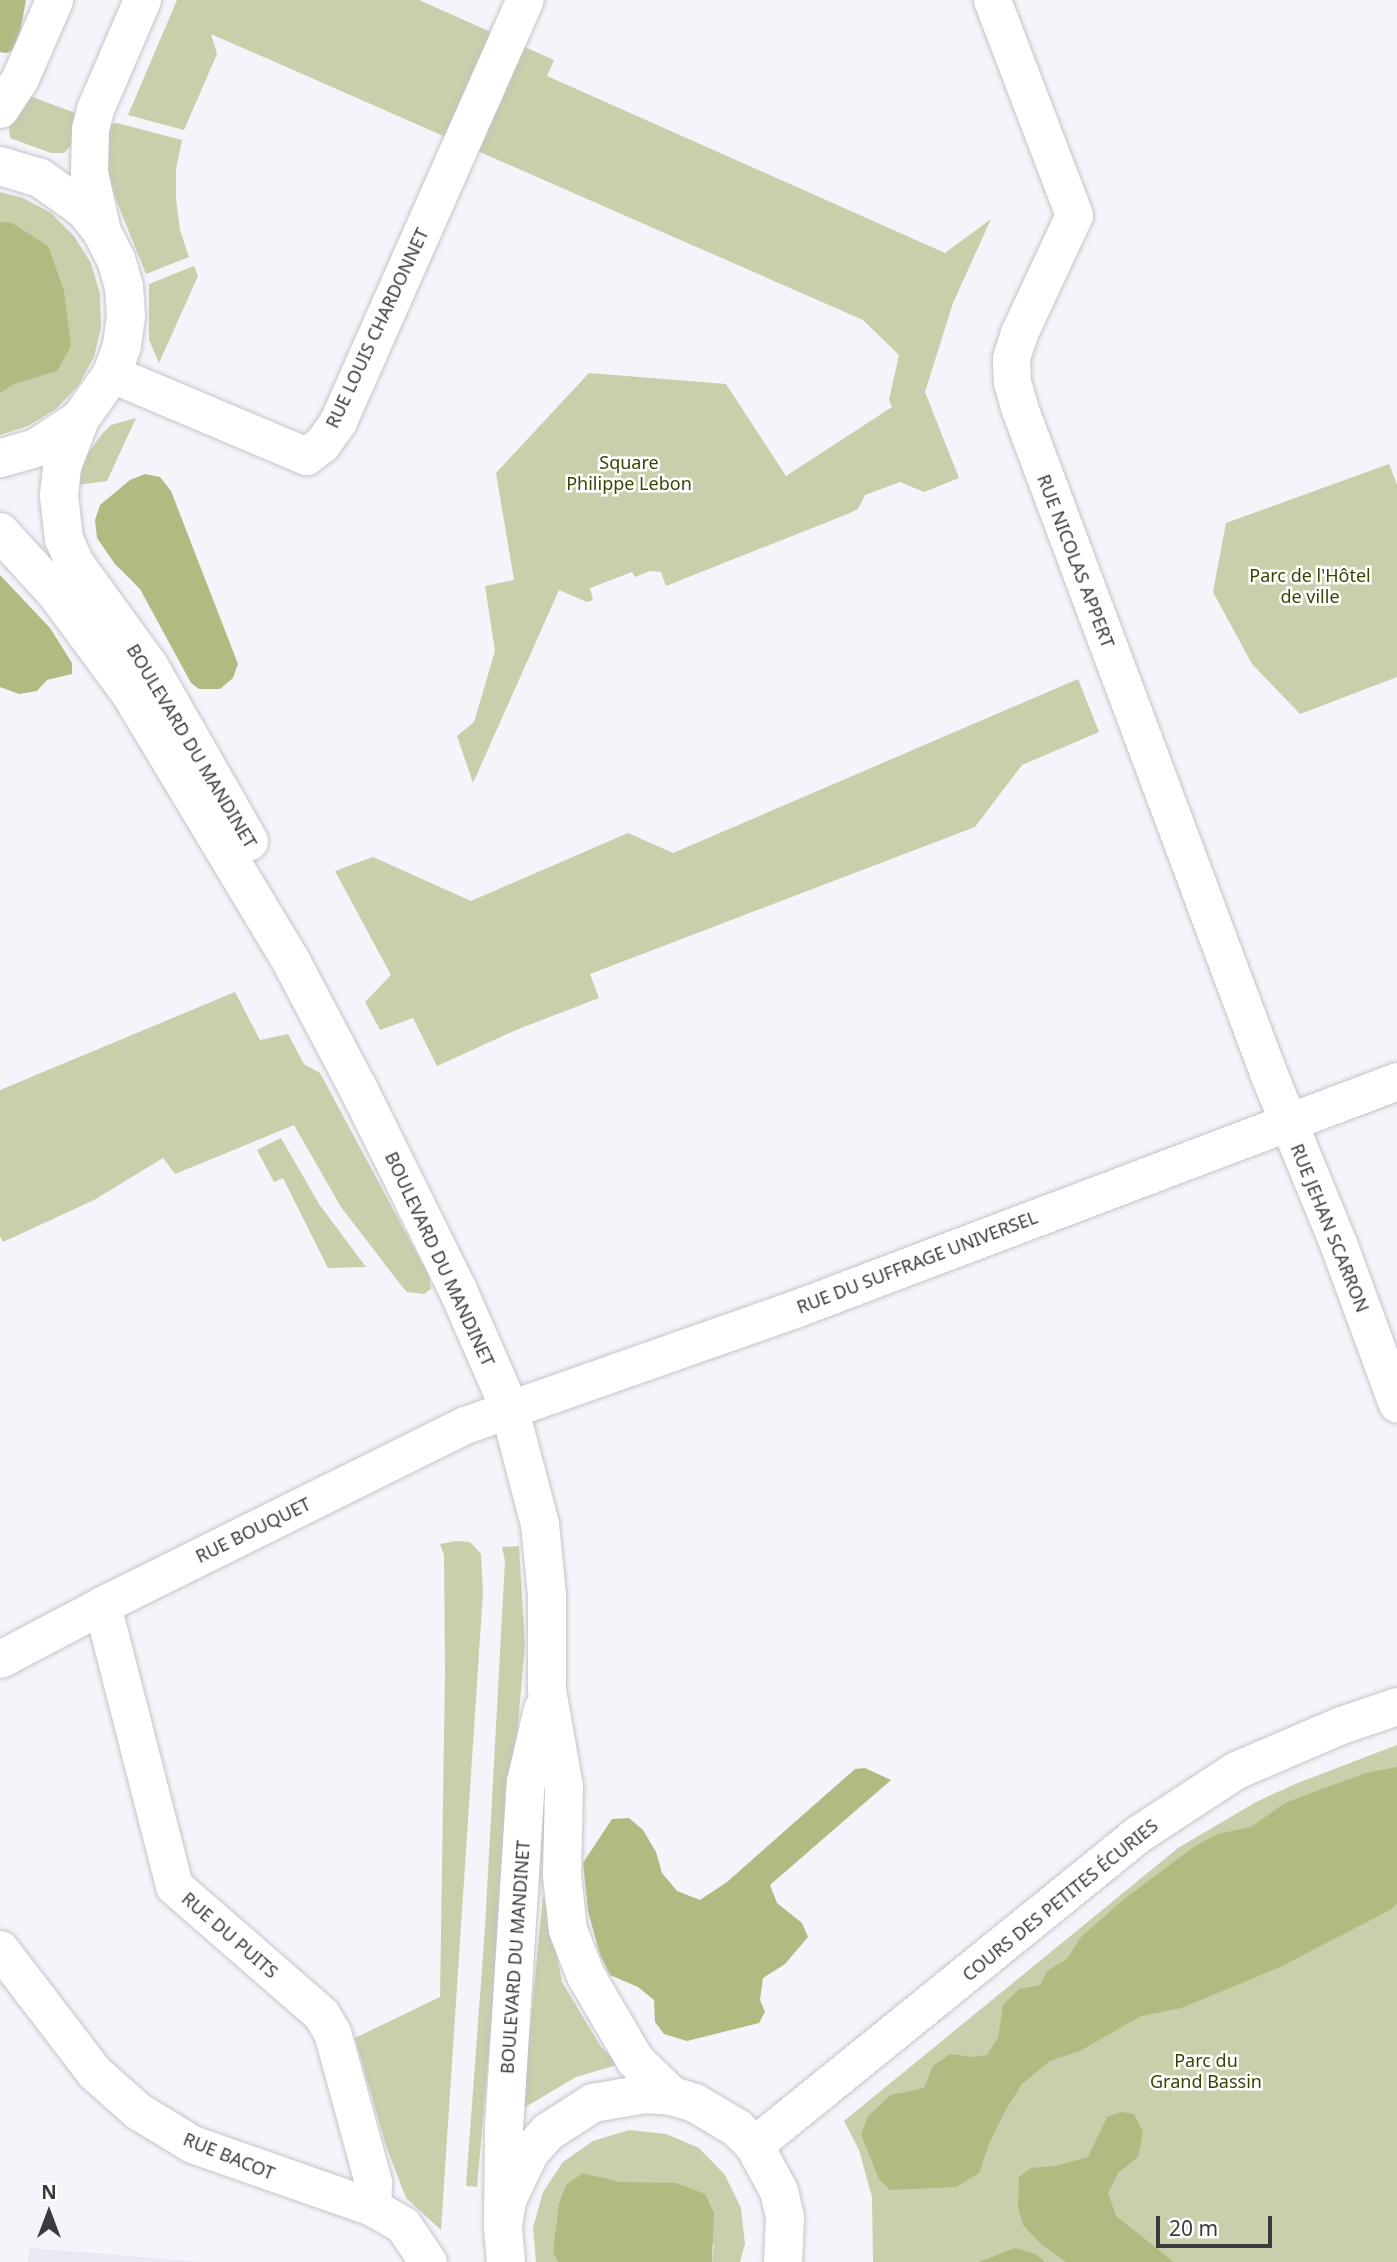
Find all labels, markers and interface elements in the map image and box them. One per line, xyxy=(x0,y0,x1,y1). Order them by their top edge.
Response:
street label: RUE LOUIS CHARDONNET xyxy=(321,225,433,431)
park label: Square Philippe Lebon xyxy=(566,452,692,494)
street label: RUE NICOLAS APPERT xyxy=(1033,471,1119,651)
park label: Parc de l'Hôtel de ville xyxy=(1249,565,1371,608)
street label: BOULEVARD DU MANDINET xyxy=(122,640,262,852)
street label: RUE JEHAN SCARRON xyxy=(1286,1140,1374,1316)
street label: BOULEVARD DU MANDINET xyxy=(381,1148,499,1370)
street label: RUE DU SUFFRAGE UNIVERSEL xyxy=(794,1206,1040,1318)
street label: RUE BOUQUET xyxy=(192,1493,314,1567)
street label: COURS DES PETITES ÉCURIES xyxy=(958,1815,1162,1985)
street label: BOULEVARD DU MANDINET xyxy=(496,1839,534,2075)
street label: RUE DU PUITS xyxy=(178,1887,282,1983)
park label: Parc du Grand Bassin xyxy=(1150,2050,1262,2092)
street label: RUE BACOT xyxy=(180,2128,278,2184)
north arrow xyxy=(14,2178,84,2248)
text: N xyxy=(41,2179,57,2205)
scale bar xyxy=(1159,2202,1274,2246)
text: 20 m xyxy=(1169,2214,1218,2242)

